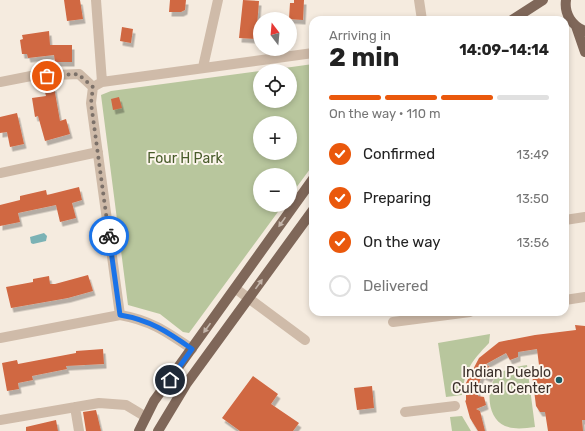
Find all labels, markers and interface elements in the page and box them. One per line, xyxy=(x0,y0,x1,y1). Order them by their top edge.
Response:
north arrow xyxy=(253,12,297,56)
map controls xyxy=(253,12,297,212)
text: Arriving in xyxy=(329,28,391,43)
text: 14:09–14:14 xyxy=(459,41,549,59)
text: 2 min xyxy=(329,42,399,73)
pin xyxy=(30,59,64,93)
button: locate xyxy=(253,64,297,108)
icon: bag xyxy=(36,65,58,87)
text: On the way · 110 m xyxy=(329,106,441,121)
button: + xyxy=(253,116,297,160)
icon: check xyxy=(329,143,351,165)
text: Confirmed xyxy=(363,145,435,163)
text: 13:49 xyxy=(517,147,549,162)
park label: Four H Park xyxy=(147,150,224,167)
button: − xyxy=(253,168,297,212)
icon: check xyxy=(329,187,351,209)
text: Preparing xyxy=(363,189,431,207)
text: 13:50 xyxy=(516,191,549,206)
courier xyxy=(89,216,129,256)
one-way arrow xyxy=(278,217,286,227)
icon: bike xyxy=(98,225,120,247)
icon: check xyxy=(329,231,351,253)
text: On the way xyxy=(363,233,441,251)
text: 13:56 xyxy=(517,235,549,250)
text: Delivered xyxy=(363,277,428,295)
one-way arrow xyxy=(255,279,263,289)
one-way arrow xyxy=(203,323,211,334)
pin xyxy=(153,363,187,397)
place label: Indian Pueblo Cultural Center xyxy=(452,364,552,397)
icon: home xyxy=(159,369,181,391)
marker: Indian Pueblo Cultural Center xyxy=(554,375,564,385)

